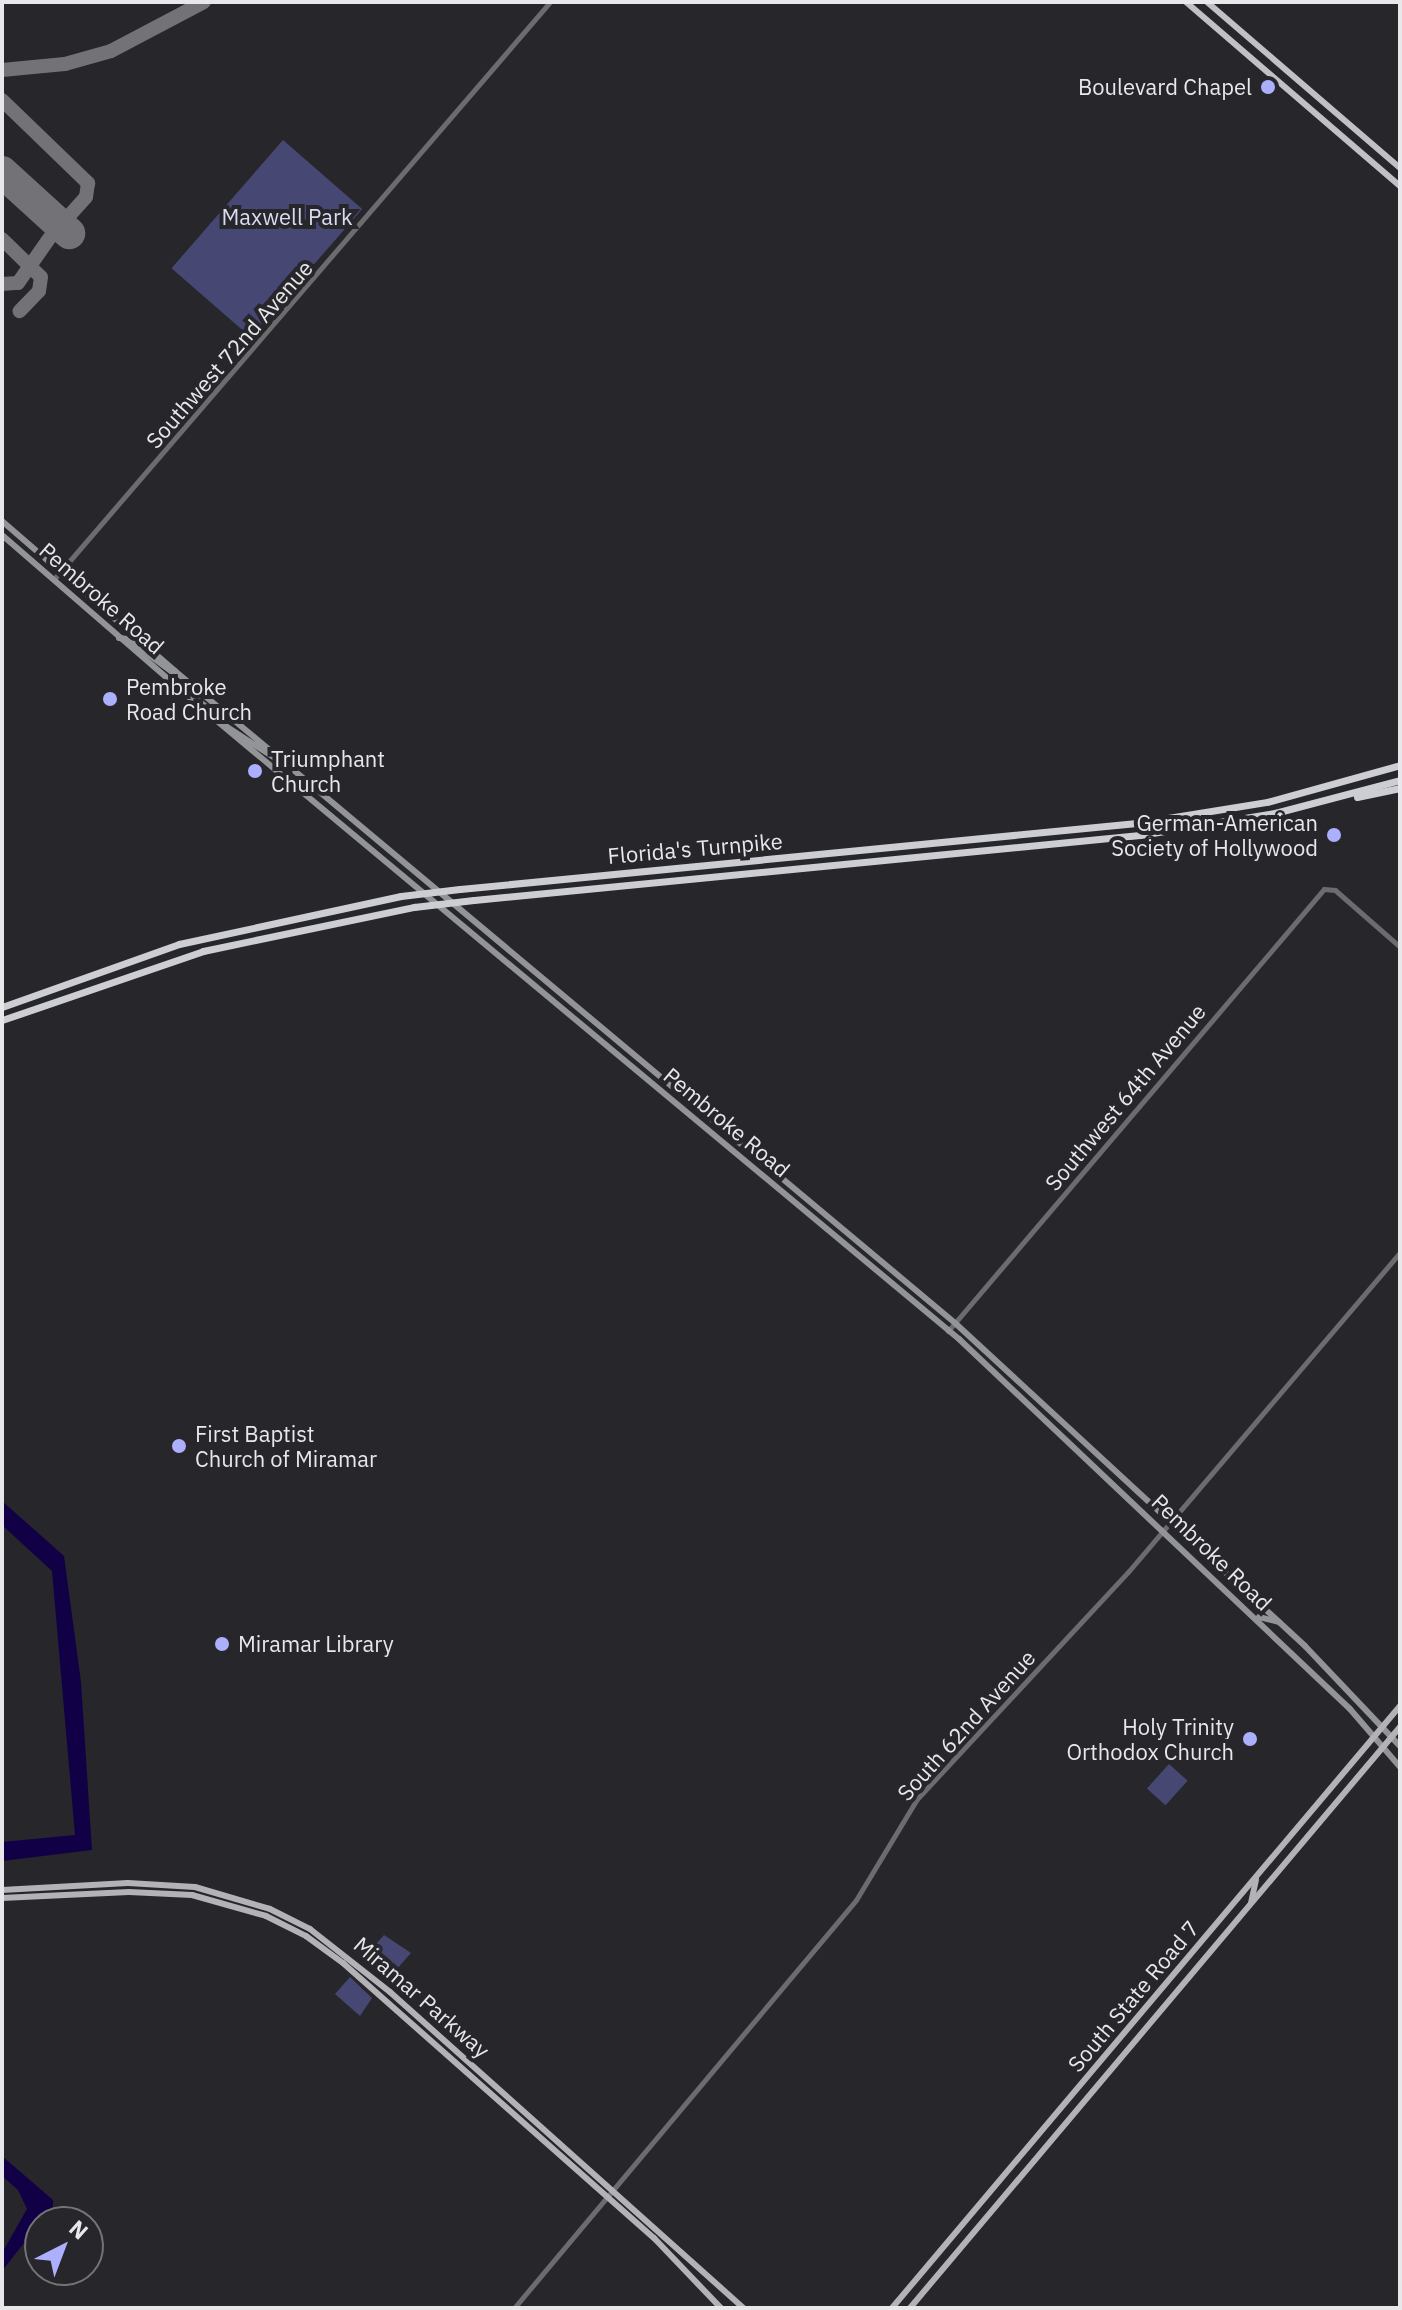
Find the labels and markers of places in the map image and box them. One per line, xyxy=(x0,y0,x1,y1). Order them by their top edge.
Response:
place label: Boulevard Chapel xyxy=(1078,74,1252,100)
marker: Boulevard Chapel xyxy=(1259,78,1277,96)
place label: Pembroke Road Church xyxy=(126,673,252,724)
marker: Pembroke Road Church xyxy=(101,690,119,708)
place label: Triumphant Church xyxy=(271,745,385,796)
marker: Triumphant Church xyxy=(246,762,264,780)
place label: German-American Society of Hollywood xyxy=(1111,809,1318,860)
marker: German-American Society of Hollywood xyxy=(1325,826,1343,844)
place label: First Baptist Church of Miramar xyxy=(195,1420,377,1472)
marker: First Baptist Church of Miramar xyxy=(170,1437,188,1455)
place label: Miramar Library xyxy=(238,1631,394,1657)
marker: Miramar Library xyxy=(213,1635,231,1653)
place label: Holy Trinity Orthodox Church xyxy=(1066,1713,1234,1764)
marker: Holy Trinity Orthodox Church xyxy=(1241,1730,1259,1748)

